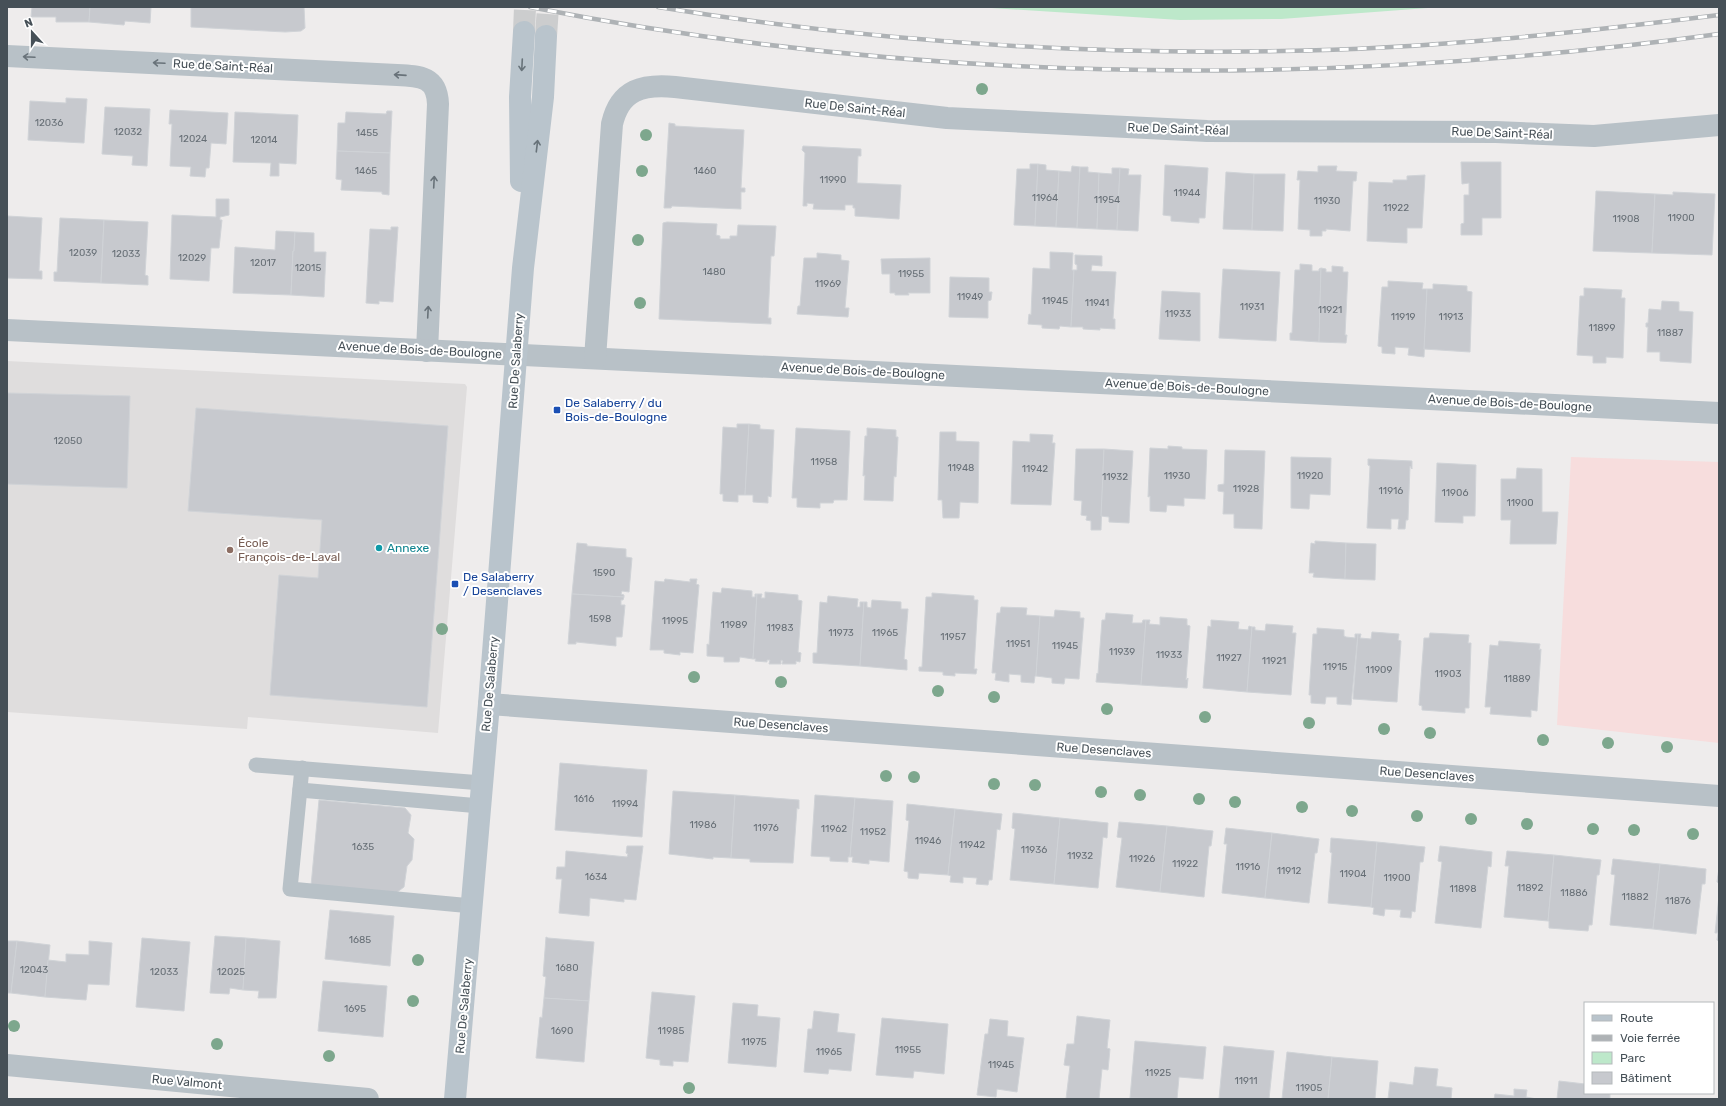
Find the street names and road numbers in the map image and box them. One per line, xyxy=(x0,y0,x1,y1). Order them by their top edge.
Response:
street label: Rue de Saint-Réal xyxy=(173,56,273,76)
street label: Rue De Saint-Réal xyxy=(804,96,906,120)
street label: Rue De Saint-Réal xyxy=(1127,120,1229,138)
street label: Rue De Saint-Réal xyxy=(1451,124,1553,142)
street label: Rue De Salaberry xyxy=(506,312,526,409)
street label: Avenue de Bois-de-Boulogne xyxy=(338,339,503,361)
street label: Avenue de Bois-de-Boulogne xyxy=(781,360,946,382)
street label: Avenue de Bois-de-Boulogne xyxy=(1105,376,1270,398)
street label: Avenue de Bois-de-Boulogne xyxy=(1428,392,1593,414)
street label: Rue De Salaberry xyxy=(479,635,501,732)
street label: Rue Desenclaves xyxy=(733,715,829,735)
street label: Rue Desenclaves xyxy=(1056,740,1152,760)
street label: Rue Desenclaves xyxy=(1379,764,1475,784)
street label: Rue De Salaberry xyxy=(453,957,475,1054)
street label: Rue Valmont xyxy=(151,1072,223,1092)

